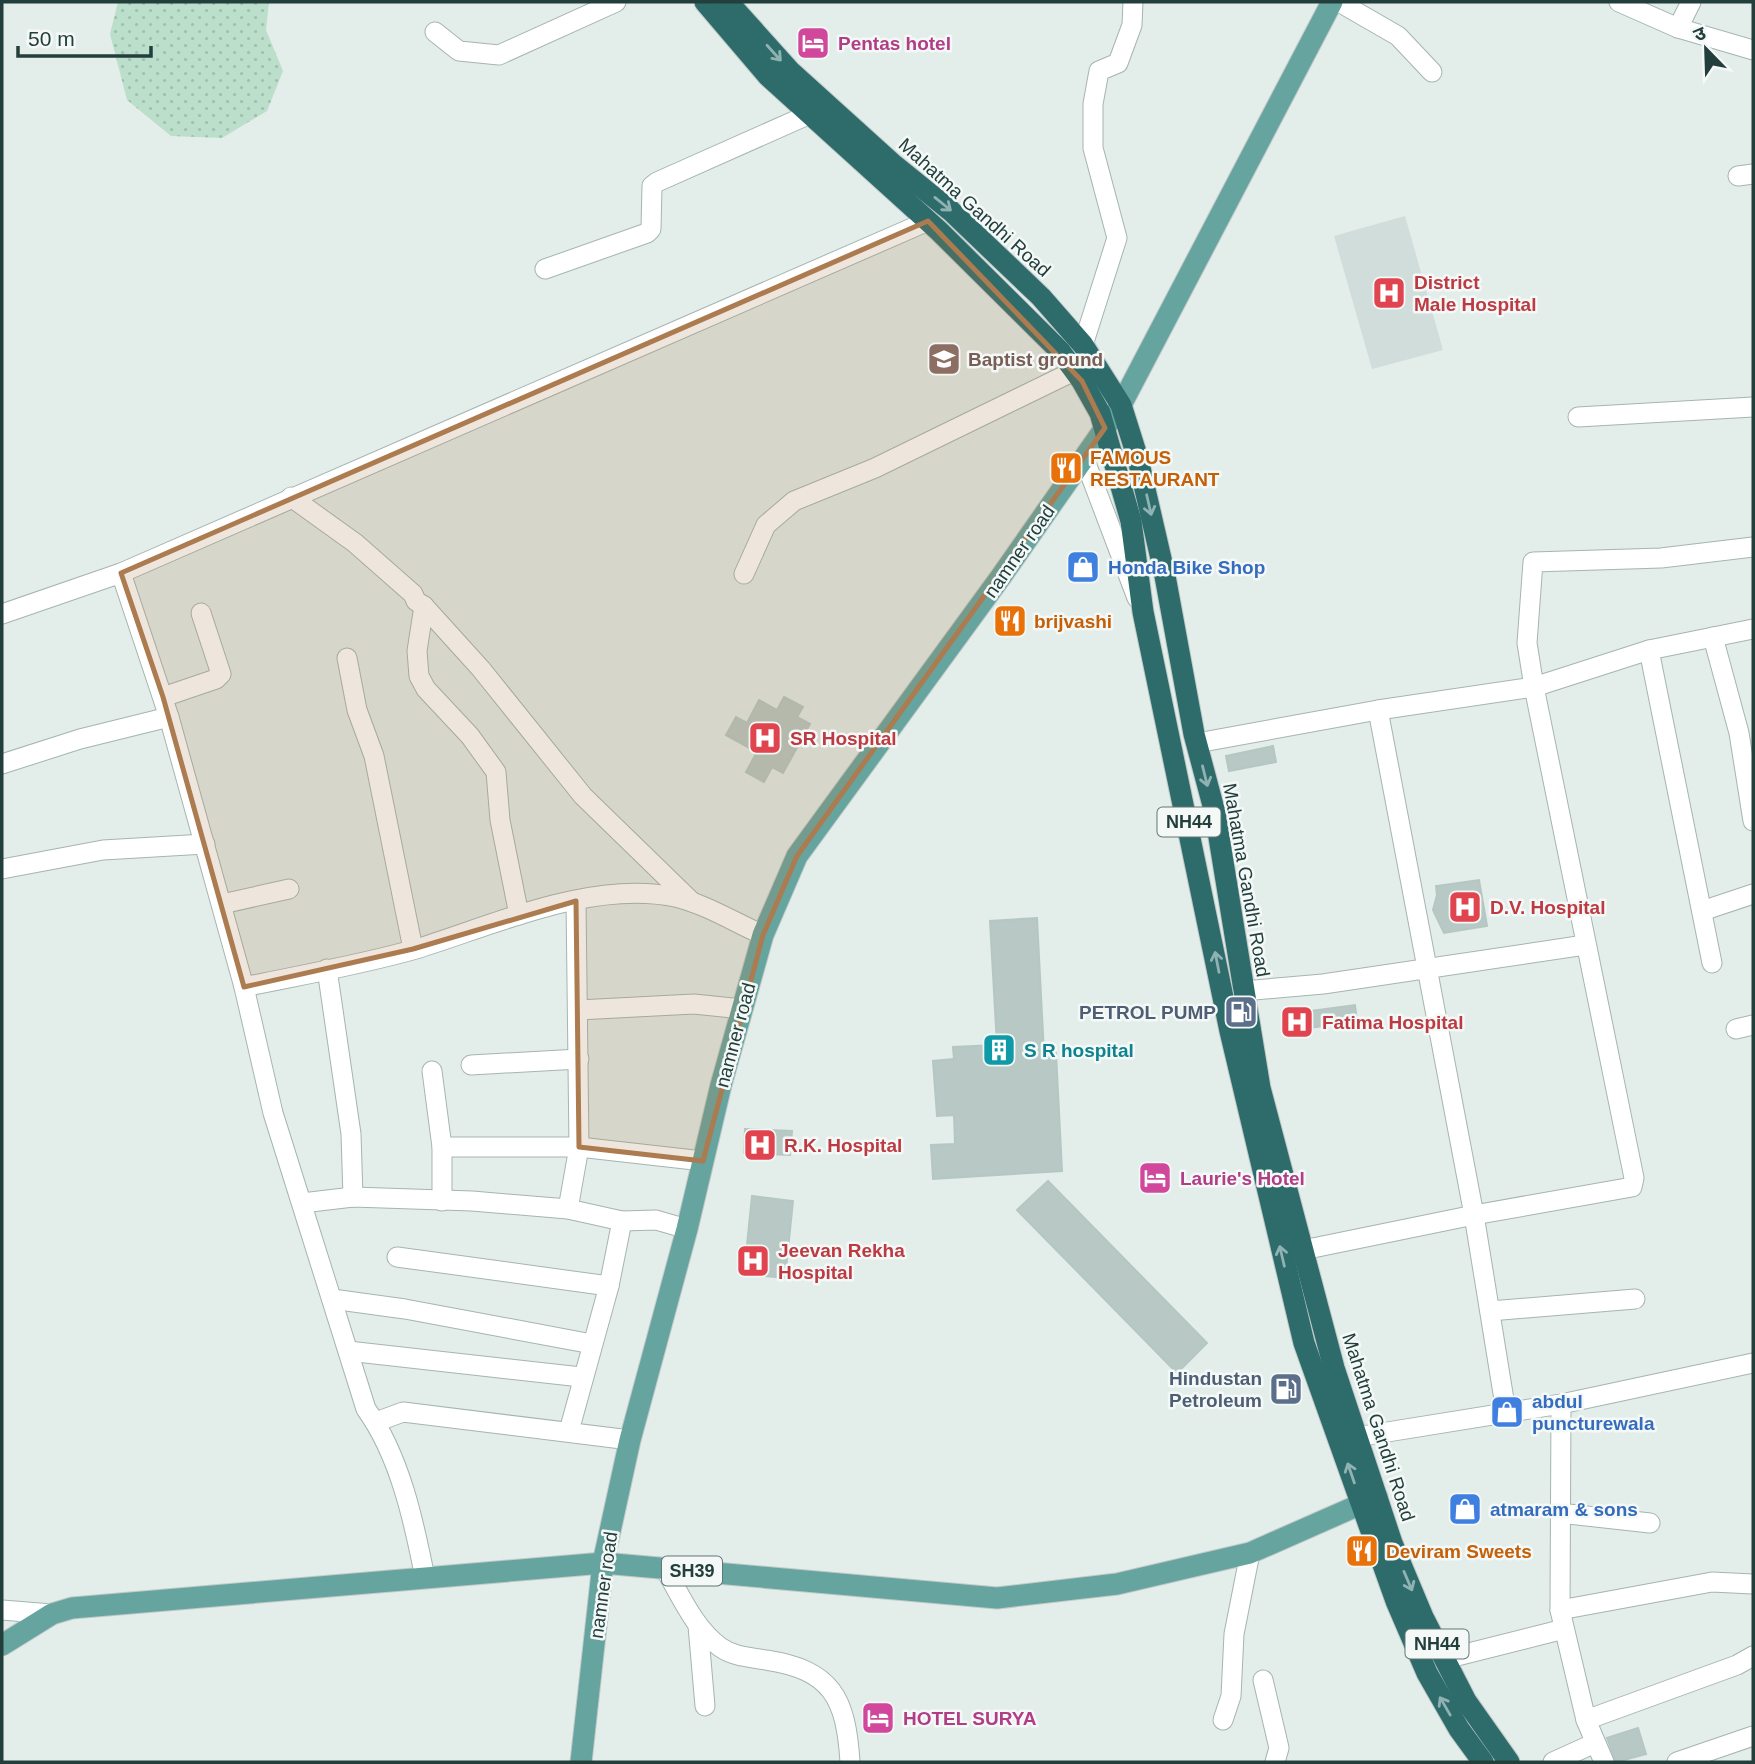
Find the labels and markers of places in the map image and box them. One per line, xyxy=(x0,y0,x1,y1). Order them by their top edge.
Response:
hotel icon: Pentas hotel xyxy=(794,24,832,62)
place label: Pentas hotel xyxy=(838,33,951,54)
place label: District Male Hospital xyxy=(1414,272,1536,315)
hospital icon: District Male Hospital xyxy=(1370,274,1408,312)
school or university icon: Baptist ground xyxy=(925,340,963,378)
place label: Baptist ground xyxy=(968,349,1103,370)
place label: FAMOUS RESTAURANT xyxy=(1090,447,1220,490)
restaurant icon: FAMOUS RESTAURANT xyxy=(1047,449,1085,487)
shop icon: Honda Bike Shop xyxy=(1064,548,1102,586)
place label: Honda Bike Shop xyxy=(1108,557,1265,578)
restaurant icon: brijvashi xyxy=(991,602,1029,640)
place label: brijvashi xyxy=(1034,611,1112,632)
hospital icon: SR Hospital xyxy=(746,719,784,757)
place label: SR Hospital xyxy=(790,728,897,749)
hospital icon: D.V. Hospital xyxy=(1446,888,1484,926)
place label: D.V. Hospital xyxy=(1490,897,1605,918)
fuel station icon: PETROL PUMP xyxy=(1222,993,1260,1031)
place label: PETROL PUMP xyxy=(1079,1002,1216,1023)
hospital icon: Fatima Hospital xyxy=(1278,1003,1316,1041)
place label: Fatima Hospital xyxy=(1322,1012,1463,1033)
building icon: S R hospital xyxy=(980,1031,1018,1069)
place label: S R hospital xyxy=(1024,1040,1134,1061)
hospital icon: R.K. Hospital xyxy=(741,1126,779,1164)
place label: R.K. Hospital xyxy=(784,1135,902,1156)
hotel icon: Laurie's Hotel xyxy=(1136,1159,1174,1197)
place label: Laurie's Hotel xyxy=(1180,1168,1305,1189)
place label: Jeevan Rekha Hospital xyxy=(778,1240,905,1283)
hospital icon: Jeevan Rekha Hospital xyxy=(734,1242,772,1280)
place label: Hindustan Petroleum xyxy=(1169,1368,1262,1411)
fuel station icon: Hindustan Petroleum xyxy=(1267,1370,1305,1408)
place label: abdul puncturewala xyxy=(1532,1391,1655,1434)
shop icon: abdul puncturewala xyxy=(1488,1393,1526,1431)
shop icon: atmaram & sons xyxy=(1446,1490,1484,1528)
place label: atmaram & sons xyxy=(1490,1499,1638,1520)
restaurant icon: Deviram Sweets xyxy=(1343,1532,1381,1570)
place label: Deviram Sweets xyxy=(1386,1541,1532,1562)
hotel icon: HOTEL SURYA xyxy=(859,1699,897,1737)
place label: HOTEL SURYA xyxy=(903,1708,1037,1729)

